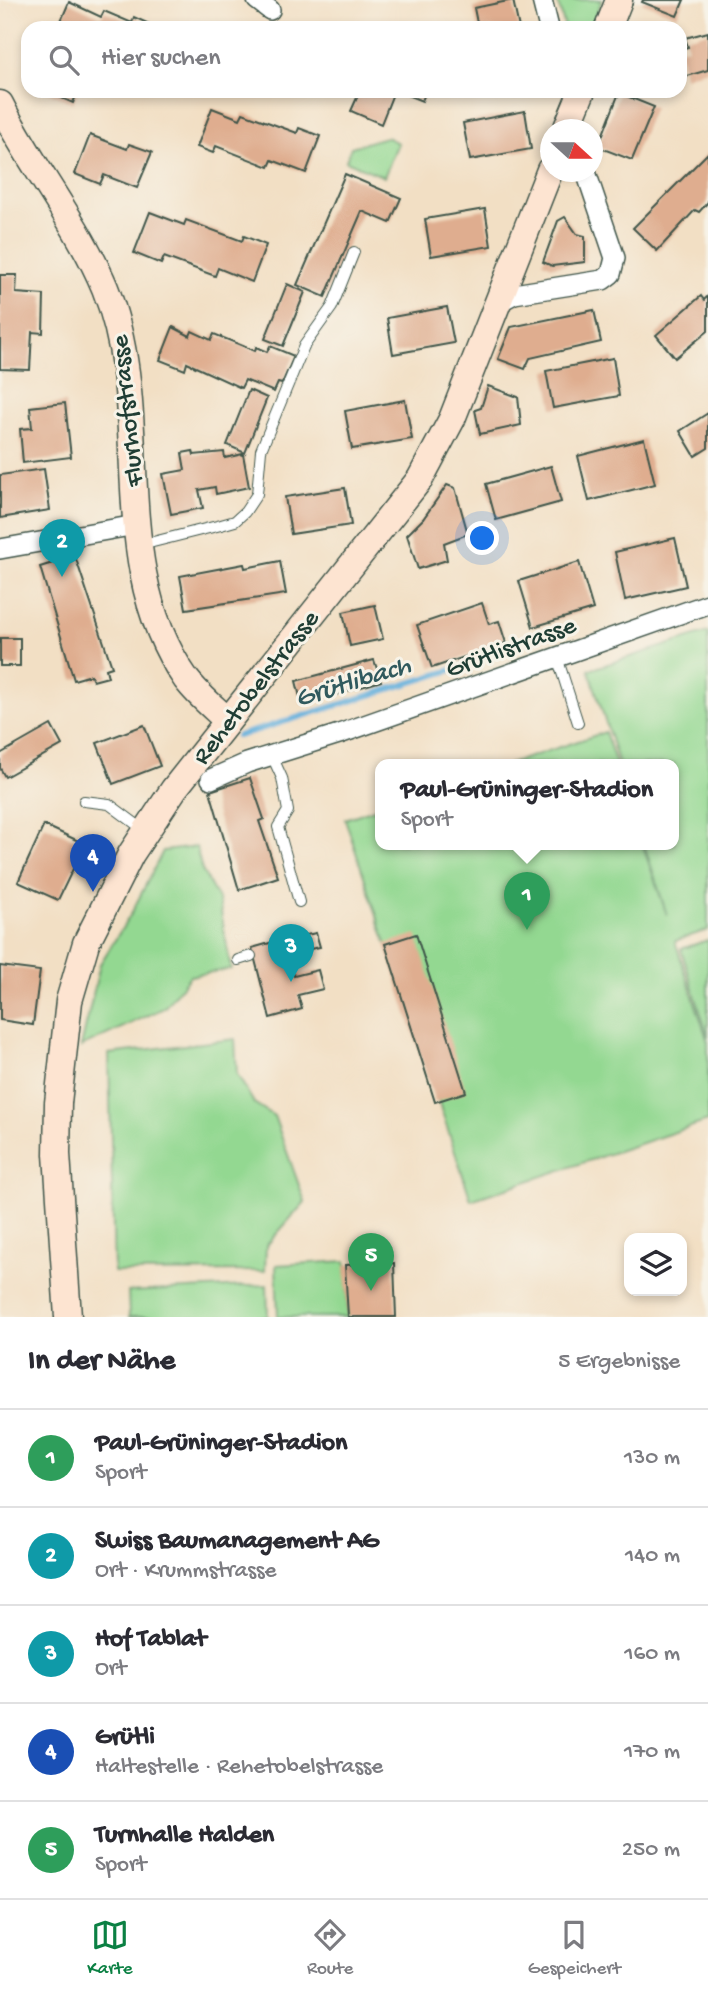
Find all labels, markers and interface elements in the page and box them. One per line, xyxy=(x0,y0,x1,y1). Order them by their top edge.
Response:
search box xyxy=(21,21,687,98)
icon: search xyxy=(45,41,83,79)
text: Hier suchen xyxy=(101,44,221,75)
north arrow xyxy=(540,119,603,182)
street label: Flurhofstrasse xyxy=(106,333,153,489)
pin: 2 xyxy=(39,519,85,577)
your location xyxy=(465,521,499,555)
street label: Rehetobelstrasse xyxy=(188,605,328,772)
street label: Grütlistrasse xyxy=(442,611,581,687)
water label: Grütlibach xyxy=(291,650,416,717)
popup xyxy=(375,759,679,850)
text: Paul-Grüninger-Stadion xyxy=(401,776,653,807)
text: Sport xyxy=(401,807,452,834)
pin: 4 xyxy=(70,834,116,892)
pin: 1 xyxy=(504,872,550,930)
pin: 3 xyxy=(268,924,314,982)
pin: 5 xyxy=(348,1233,394,1291)
map controls xyxy=(624,1233,687,1296)
button: layers xyxy=(624,1233,687,1296)
text: In der Nähe xyxy=(28,1345,175,1380)
text: 5 Ergebnisse xyxy=(558,1349,680,1376)
text: Paul-Grüninger-Stadion xyxy=(95,1429,347,1460)
text: 1 xyxy=(46,1445,56,1472)
text: 130 m xyxy=(624,1445,680,1472)
text: Sport xyxy=(95,1460,146,1487)
text: Swiss Baumanagement AG xyxy=(95,1527,379,1558)
text: 2 xyxy=(45,1543,57,1570)
text: 140 m xyxy=(625,1543,680,1570)
text: Ort · Krummstrasse xyxy=(95,1558,276,1585)
text: Hof Tablat xyxy=(95,1625,206,1656)
text: 3 xyxy=(45,1641,57,1668)
text: 160 m xyxy=(624,1641,680,1668)
text: Ort xyxy=(95,1656,126,1683)
text: Grütli xyxy=(95,1723,155,1754)
text: 4 xyxy=(46,1739,56,1766)
text: 170 m xyxy=(624,1739,680,1766)
text: Haltestelle · Rehetobelstrasse xyxy=(95,1754,383,1781)
text: Turnhalle Halden xyxy=(95,1821,274,1852)
text: 5 xyxy=(45,1837,57,1864)
text: 250 m xyxy=(622,1837,680,1864)
text: Sport xyxy=(95,1852,146,1879)
tab: Karte xyxy=(87,1916,133,1981)
tab: Route xyxy=(307,1916,353,1981)
tab: Gespeichert xyxy=(528,1916,621,1981)

